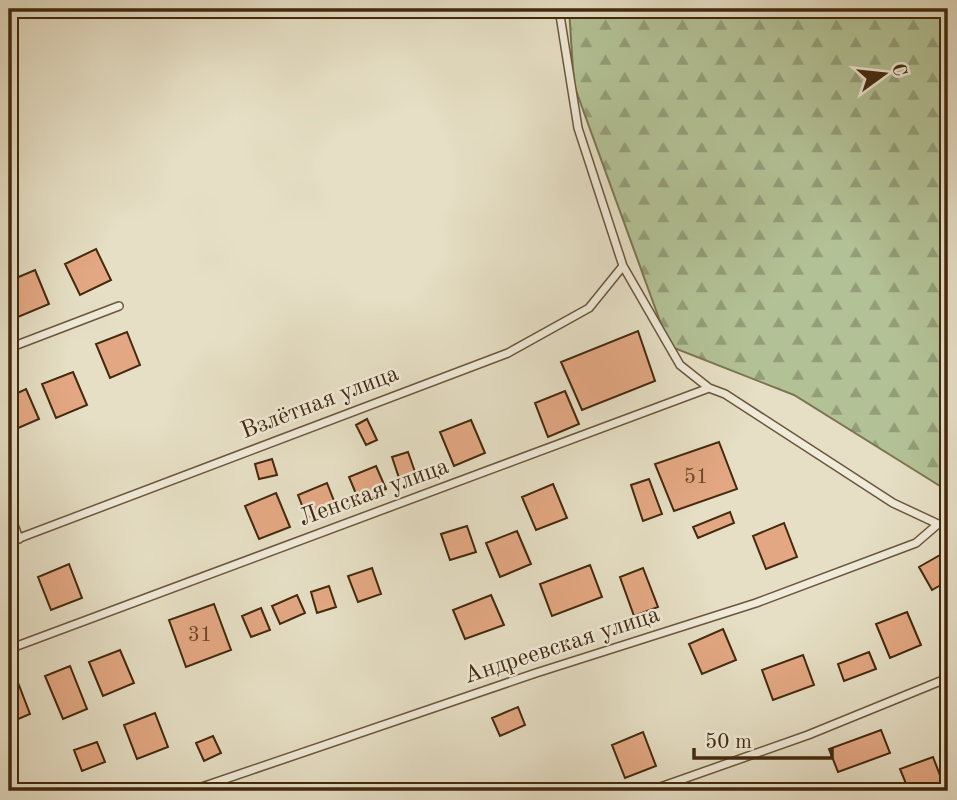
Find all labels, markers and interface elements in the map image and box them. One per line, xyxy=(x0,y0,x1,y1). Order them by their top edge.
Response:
north arrow xyxy=(848,38,918,108)
text: С xyxy=(887,62,909,79)
street label: Взлётная улица xyxy=(238,362,402,444)
street label: Ленская улица xyxy=(296,455,452,531)
house number: 51 xyxy=(684,467,708,488)
street label: Андреевская улица xyxy=(461,603,663,689)
house number: 31 xyxy=(188,625,212,646)
scale bar xyxy=(694,716,833,760)
text: 50 m xyxy=(705,732,752,753)

